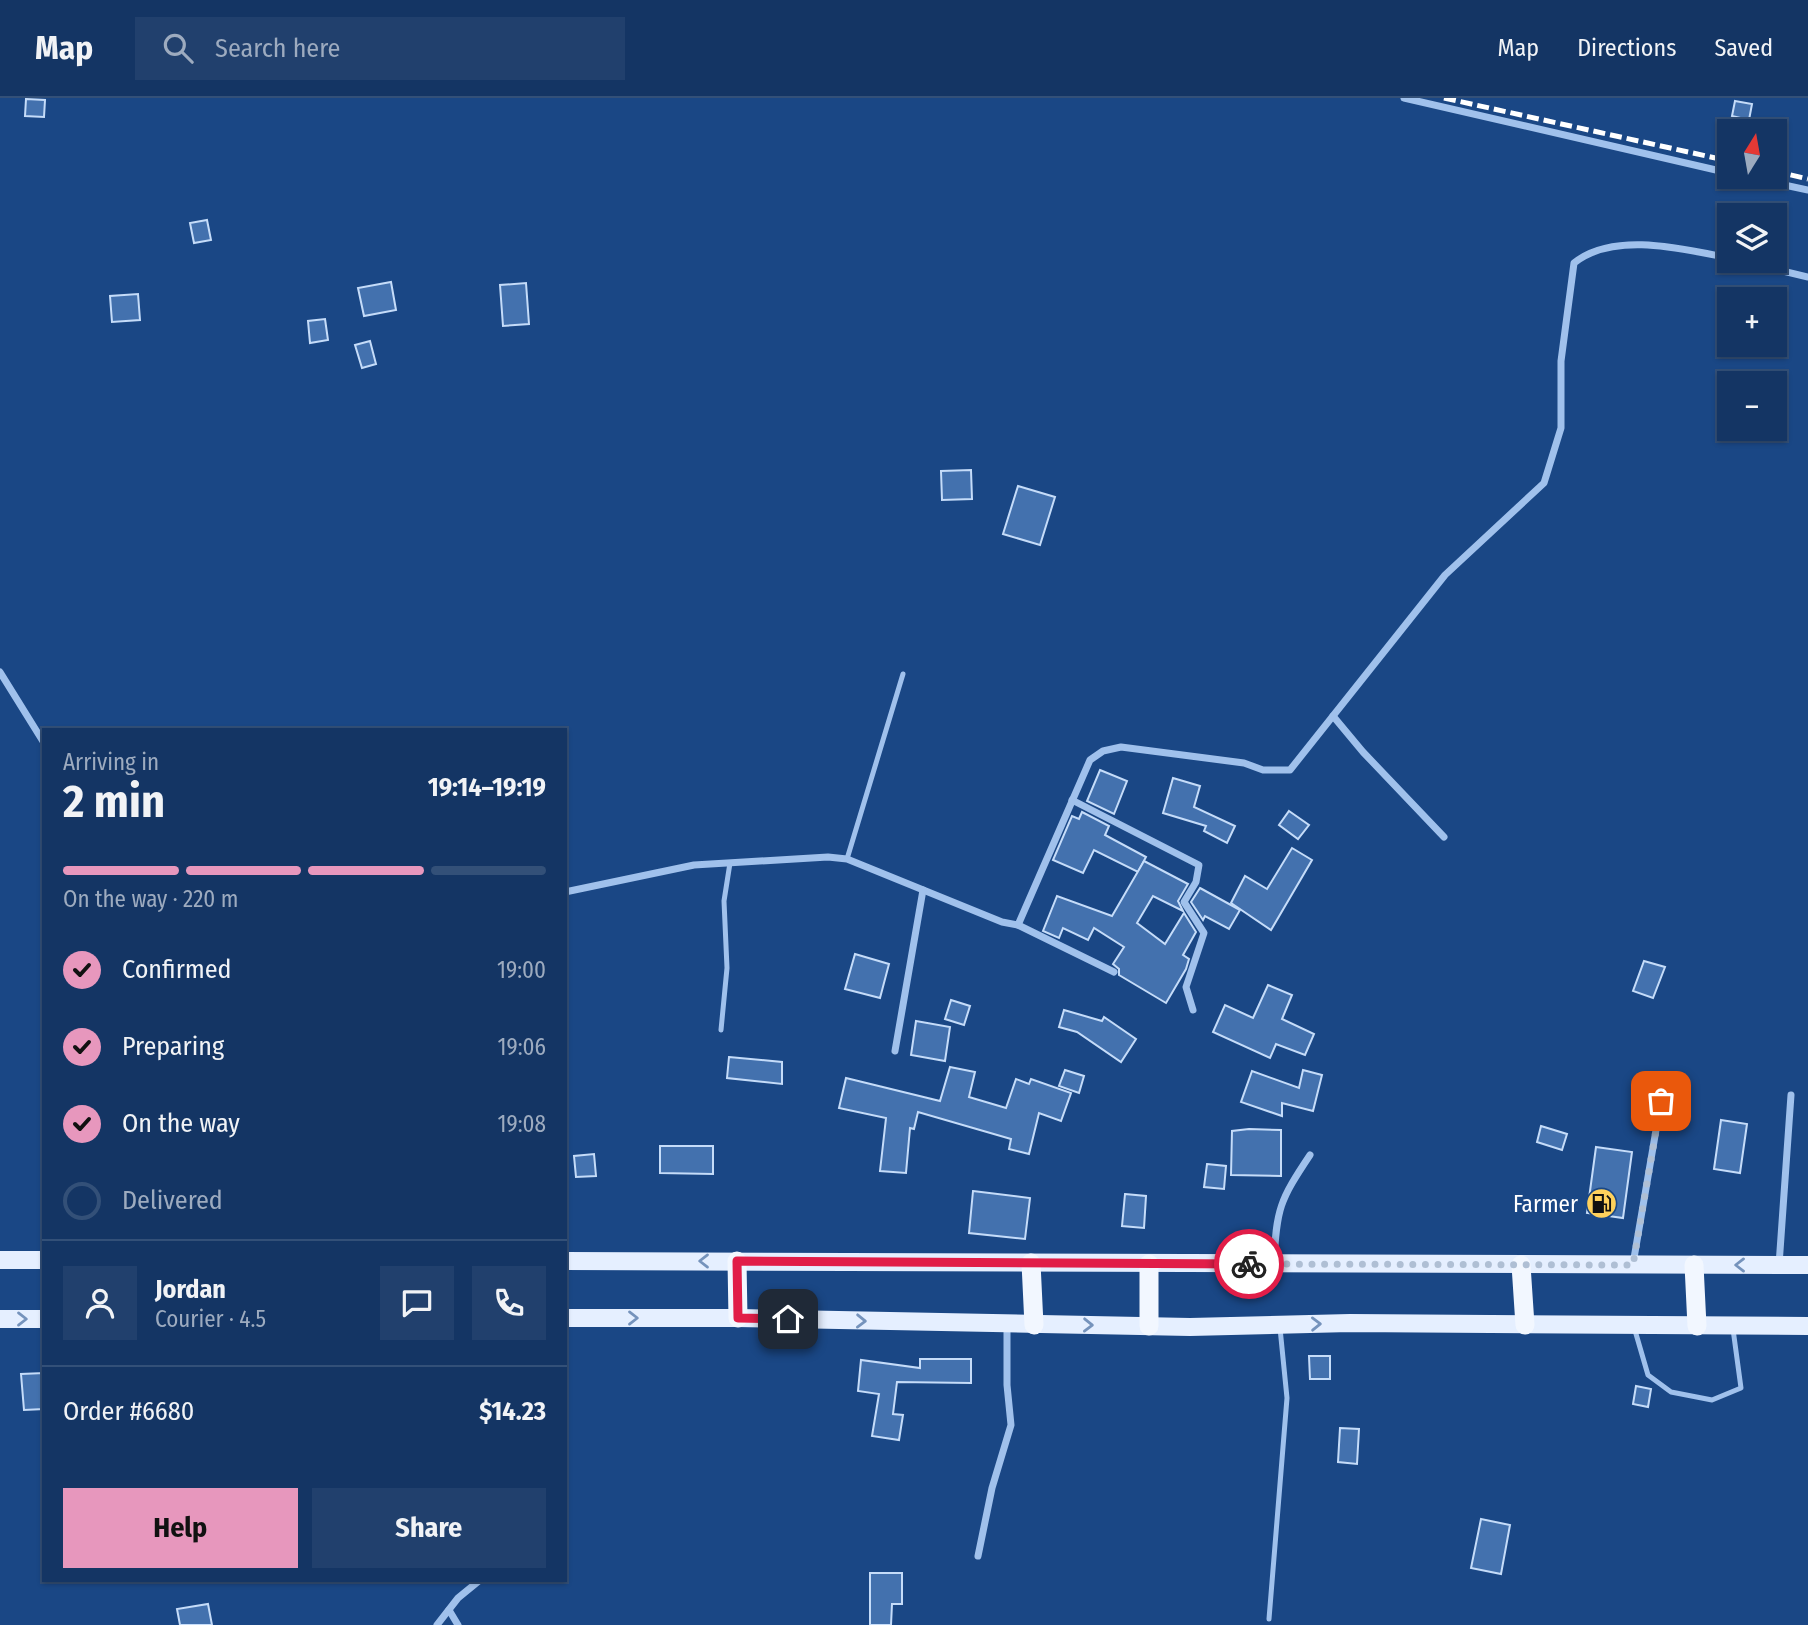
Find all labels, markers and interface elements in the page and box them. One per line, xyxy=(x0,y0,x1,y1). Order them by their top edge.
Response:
search box xyxy=(135,17,625,80)
text: Map xyxy=(35,28,93,68)
icon: search xyxy=(159,29,197,67)
text: Search here xyxy=(215,33,340,64)
text: Map xyxy=(1498,34,1539,62)
text: Directions xyxy=(1577,34,1676,62)
text: Saved xyxy=(1714,34,1773,62)
north arrow xyxy=(1717,119,1787,189)
map controls xyxy=(1717,119,1787,441)
button: layers xyxy=(1717,203,1787,273)
button: + xyxy=(1717,287,1787,357)
button: − xyxy=(1717,371,1787,441)
text: Arriving in xyxy=(63,748,159,776)
text: 19:14–19:19 xyxy=(428,772,546,803)
text: 2 min xyxy=(63,774,165,829)
text: On the way · 220 m xyxy=(63,885,238,913)
icon: check xyxy=(63,951,101,989)
text: Confirmed xyxy=(122,954,232,985)
text: 19:00 xyxy=(497,956,546,984)
icon: check xyxy=(63,1028,101,1066)
text: Preparing xyxy=(122,1031,224,1062)
text: 19:06 xyxy=(498,1033,546,1061)
pin xyxy=(1631,1071,1691,1131)
icon: bag xyxy=(1642,1082,1680,1120)
icon: check xyxy=(63,1105,101,1143)
text: On the way xyxy=(122,1108,240,1139)
text: 19:08 xyxy=(497,1110,546,1138)
text: Delivered xyxy=(122,1185,223,1216)
fuel station icon: Farmer xyxy=(1584,1187,1618,1221)
place label: Farmer xyxy=(1513,1190,1578,1218)
courier xyxy=(1214,1229,1284,1299)
icon: bike xyxy=(1230,1245,1268,1283)
one-way arrow xyxy=(698,1253,709,1269)
one-way arrow xyxy=(1734,1257,1745,1273)
button: person xyxy=(63,1266,137,1340)
button: chat xyxy=(380,1266,454,1340)
button: phone xyxy=(472,1266,546,1340)
text: Jordan xyxy=(155,1274,226,1305)
pin xyxy=(758,1289,818,1349)
icon: home xyxy=(769,1300,807,1338)
text: Courier · 4.5 xyxy=(155,1305,266,1333)
one-way arrow xyxy=(629,1310,639,1326)
one-way arrow xyxy=(17,1311,28,1327)
one-way arrow xyxy=(856,1314,867,1329)
one-way arrow xyxy=(1311,1316,1322,1331)
one-way arrow xyxy=(1083,1318,1094,1333)
text: Order #6680 xyxy=(63,1396,194,1427)
text: $14.23 xyxy=(479,1396,546,1427)
button: Help xyxy=(63,1488,298,1568)
button: Share xyxy=(312,1488,546,1568)

